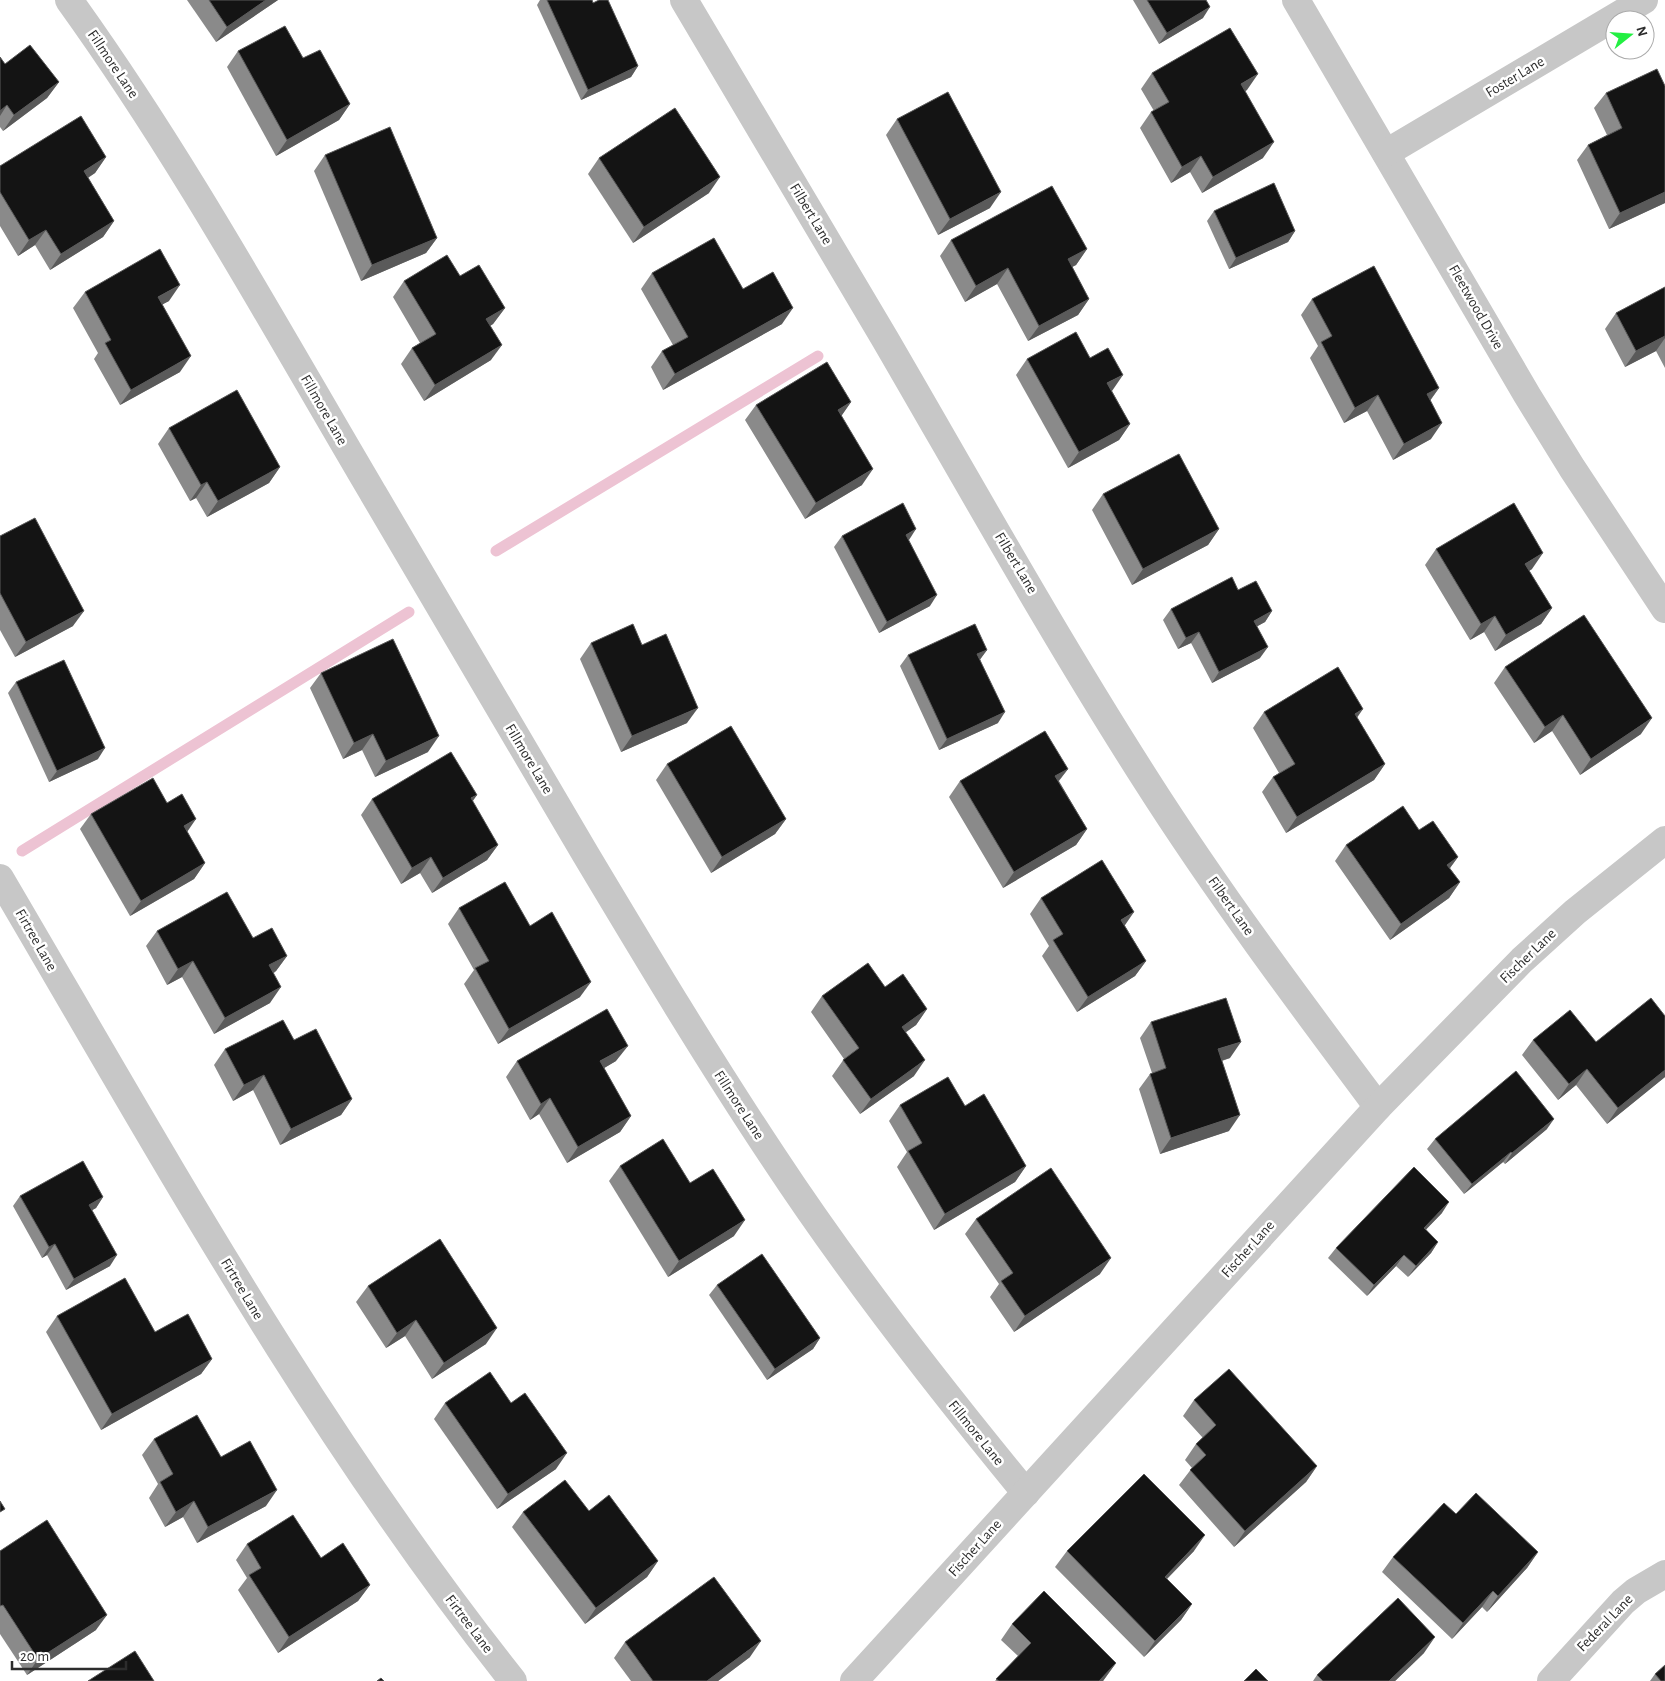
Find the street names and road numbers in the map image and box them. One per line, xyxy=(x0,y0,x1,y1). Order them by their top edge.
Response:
street label: Fillmore Lane xyxy=(85,27,141,101)
street label: Foster Lane xyxy=(1483,54,1547,100)
street label: Filbert Lane xyxy=(787,181,835,247)
street label: Fleetwood Drive xyxy=(1446,262,1506,352)
street label: Fillmore Lane xyxy=(298,372,350,448)
street label: Filbert Lane xyxy=(992,530,1040,596)
street label: Fillmore Lane xyxy=(502,721,556,797)
street label: Filbert Lane xyxy=(1205,874,1257,938)
street label: Firtree Lane xyxy=(12,907,60,974)
street label: Fischer Lane xyxy=(1497,926,1559,986)
street label: Fillmore Lane xyxy=(711,1068,767,1142)
street label: Fischer Lane xyxy=(1219,1217,1277,1280)
street label: Firtree Lane xyxy=(218,1256,266,1322)
street label: Fillmore Lane xyxy=(945,1398,1007,1468)
street label: Fischer Lane xyxy=(946,1516,1004,1579)
street label: Federal Lane xyxy=(1574,1591,1636,1654)
street label: Firtree Lane xyxy=(442,1592,496,1656)

